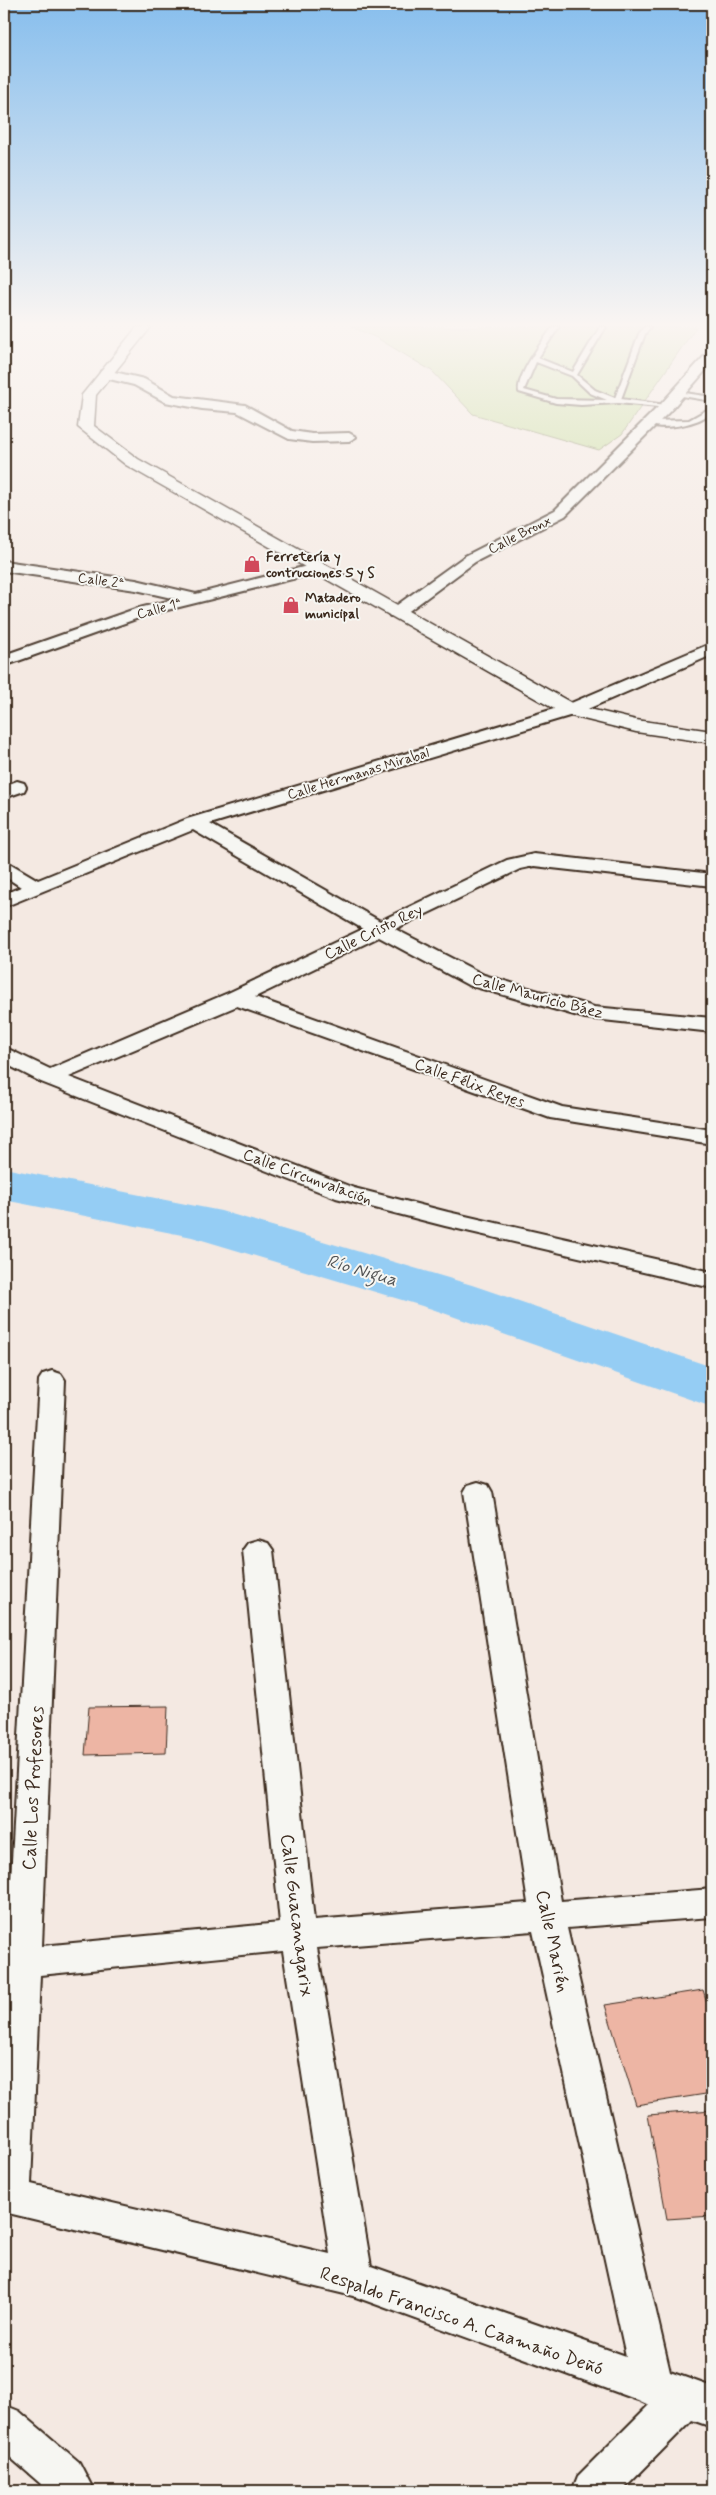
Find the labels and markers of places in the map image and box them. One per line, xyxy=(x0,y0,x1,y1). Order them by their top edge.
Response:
place label: Ferretería y contrucciones S y S xyxy=(266,548,375,582)
shop icon: Ferretería y contrucciones S y S xyxy=(242,554,262,574)
place label: Matadero municipal xyxy=(305,589,361,623)
shop icon: Matadero municipal xyxy=(281,595,301,615)

